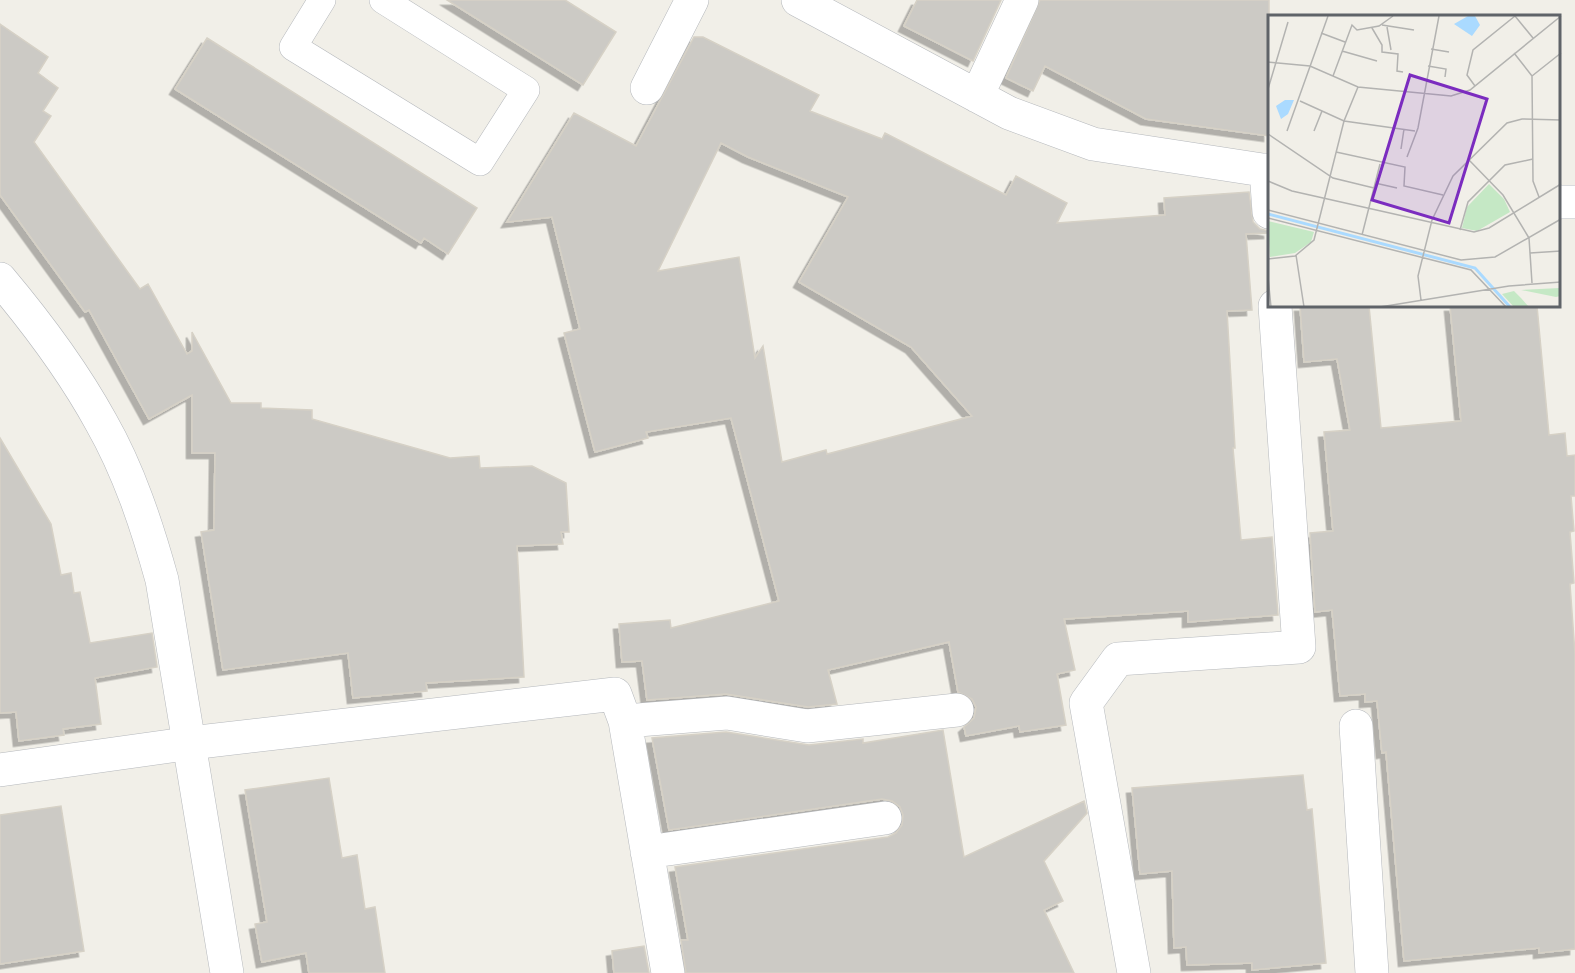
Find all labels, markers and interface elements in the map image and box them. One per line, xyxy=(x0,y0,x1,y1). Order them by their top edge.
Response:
inset map xyxy=(1268,15,1560,308)

